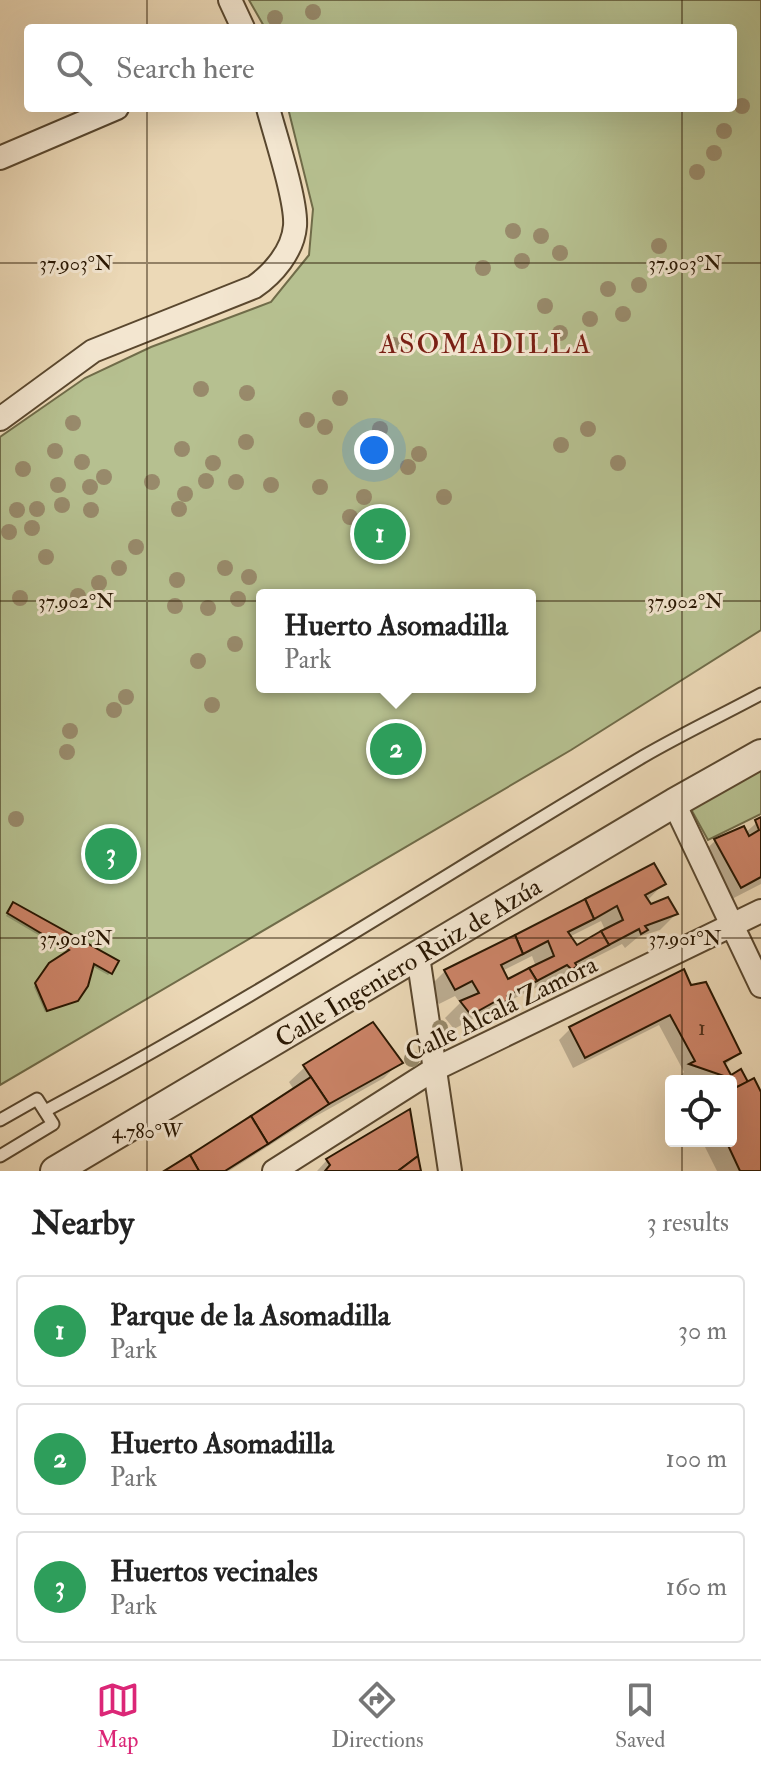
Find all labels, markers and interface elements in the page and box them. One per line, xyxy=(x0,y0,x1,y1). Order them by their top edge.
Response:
search box xyxy=(24,24,737,112)
icon: search xyxy=(52,46,96,90)
text: Search here xyxy=(116,50,255,87)
text: 37.903°N xyxy=(39,251,113,276)
text: 37.903°N xyxy=(648,251,722,276)
district label: ASOMADILLA xyxy=(378,327,593,362)
your location xyxy=(354,430,394,470)
pin: 1 xyxy=(354,504,406,564)
text: 37.902°N xyxy=(38,589,114,614)
popup xyxy=(256,589,536,693)
text: 37.902°N xyxy=(647,589,723,614)
text: Huerto Asomadilla xyxy=(284,607,508,644)
text: Park xyxy=(284,644,331,676)
pin: 2 xyxy=(370,719,422,779)
pin: 3 xyxy=(85,824,137,884)
street label: Calle Ingeniero Ruiz de Azúa xyxy=(270,871,548,1055)
text: 37.901°N xyxy=(40,926,112,951)
text: 37.901°N xyxy=(649,926,721,951)
street label: Calle Alcalá Zamora xyxy=(400,948,603,1069)
house number: 1 xyxy=(698,1014,706,1042)
map controls xyxy=(665,1075,737,1147)
button: locate xyxy=(665,1075,737,1147)
text: 4.780°W xyxy=(112,1119,183,1144)
text: Nearby xyxy=(32,1202,134,1245)
text: 3 results xyxy=(647,1207,729,1239)
text: Parque de la Asomadilla xyxy=(110,1297,390,1334)
text: 1 xyxy=(55,1315,65,1347)
text: 30 m xyxy=(678,1315,727,1347)
text: Park xyxy=(110,1334,157,1366)
text: Huerto Asomadilla xyxy=(110,1425,334,1462)
text: 2 xyxy=(53,1443,67,1475)
text: 100 m xyxy=(666,1443,727,1475)
text: Park xyxy=(110,1462,157,1494)
text: Huertos vecinales xyxy=(110,1553,318,1590)
text: 3 xyxy=(55,1571,65,1603)
text: 160 m xyxy=(666,1571,727,1603)
text: Park xyxy=(110,1590,157,1622)
tab: Map xyxy=(96,1678,140,1754)
tab: Directions xyxy=(331,1678,424,1754)
tab: Saved xyxy=(615,1678,665,1754)

